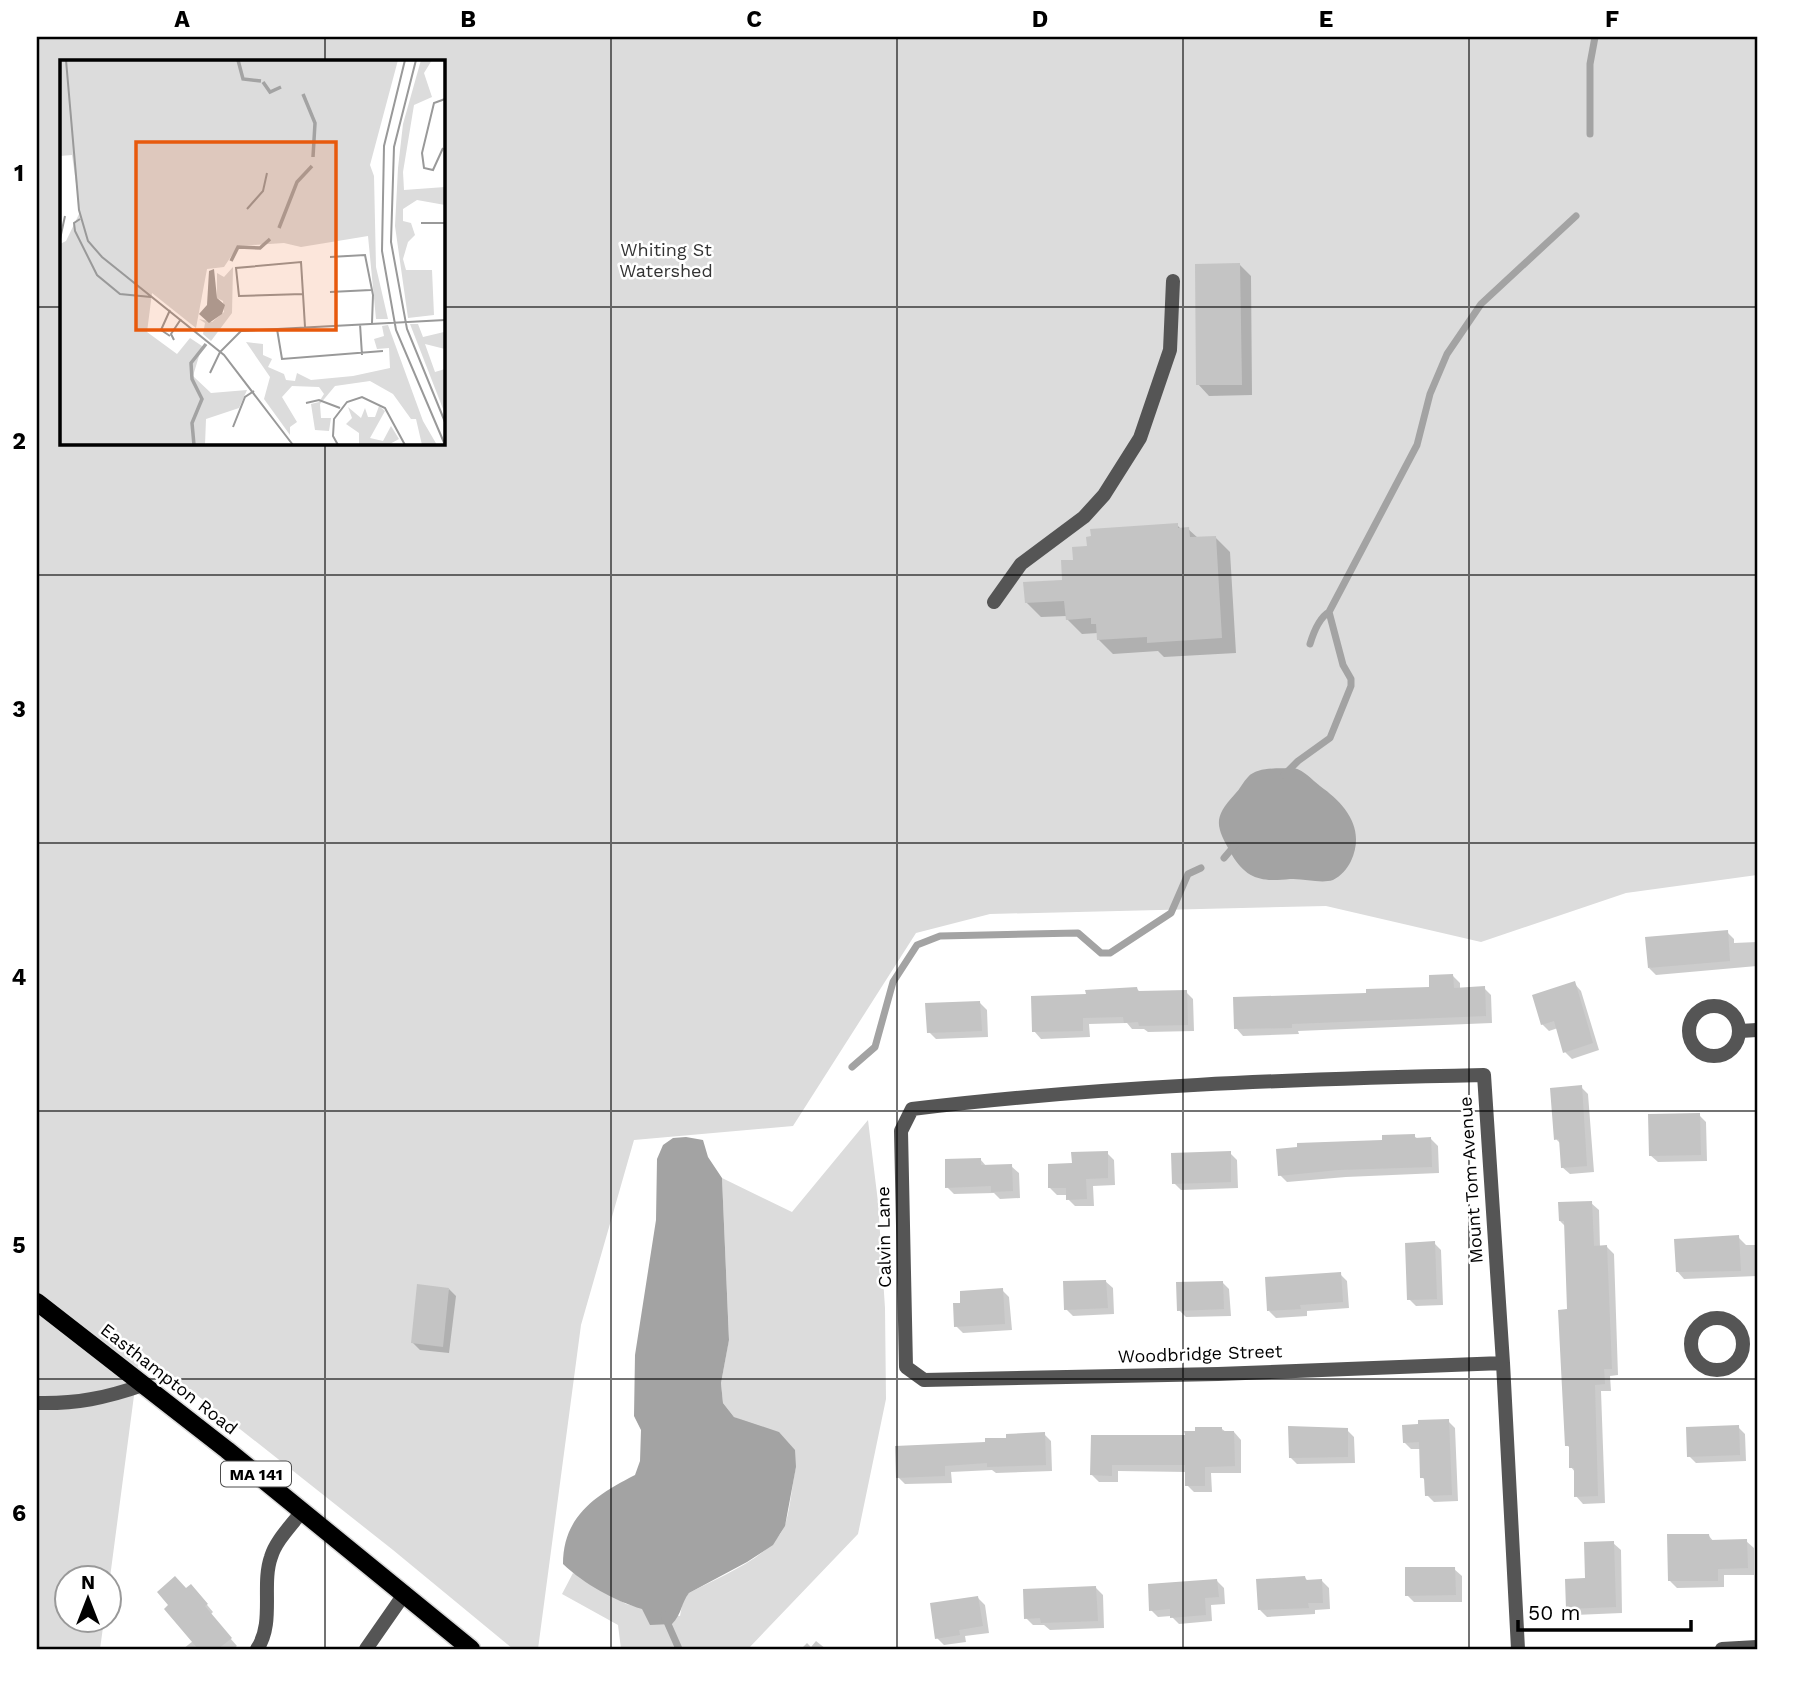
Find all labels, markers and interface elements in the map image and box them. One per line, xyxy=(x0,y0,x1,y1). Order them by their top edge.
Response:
text: A xyxy=(174,6,190,33)
text: B xyxy=(460,6,476,33)
text: C xyxy=(746,6,762,33)
text: D xyxy=(1032,6,1048,33)
text: E xyxy=(1319,6,1333,33)
text: F xyxy=(1605,6,1619,33)
inset map xyxy=(60,60,444,444)
text: 1 xyxy=(14,160,24,187)
park label: Whiting St Watershed xyxy=(619,239,713,281)
text: 2 xyxy=(12,428,26,455)
text: 3 xyxy=(12,696,26,723)
text: 4 xyxy=(12,964,27,991)
street label: Mount Tom Avenue xyxy=(1454,1096,1487,1264)
street label: Calvin Lane xyxy=(872,1186,895,1288)
text: 5 xyxy=(12,1232,26,1259)
street label: Easthampton Road xyxy=(97,1319,242,1439)
street label: Woodbridge Street xyxy=(1117,1340,1283,1367)
road number: MA 141 xyxy=(221,1462,291,1486)
text: 6 xyxy=(12,1500,26,1527)
north arrow xyxy=(52,1564,122,1634)
text: N xyxy=(81,1571,95,1594)
scale bar xyxy=(1518,1588,1691,1632)
text: 50 m xyxy=(1528,1600,1580,1625)

